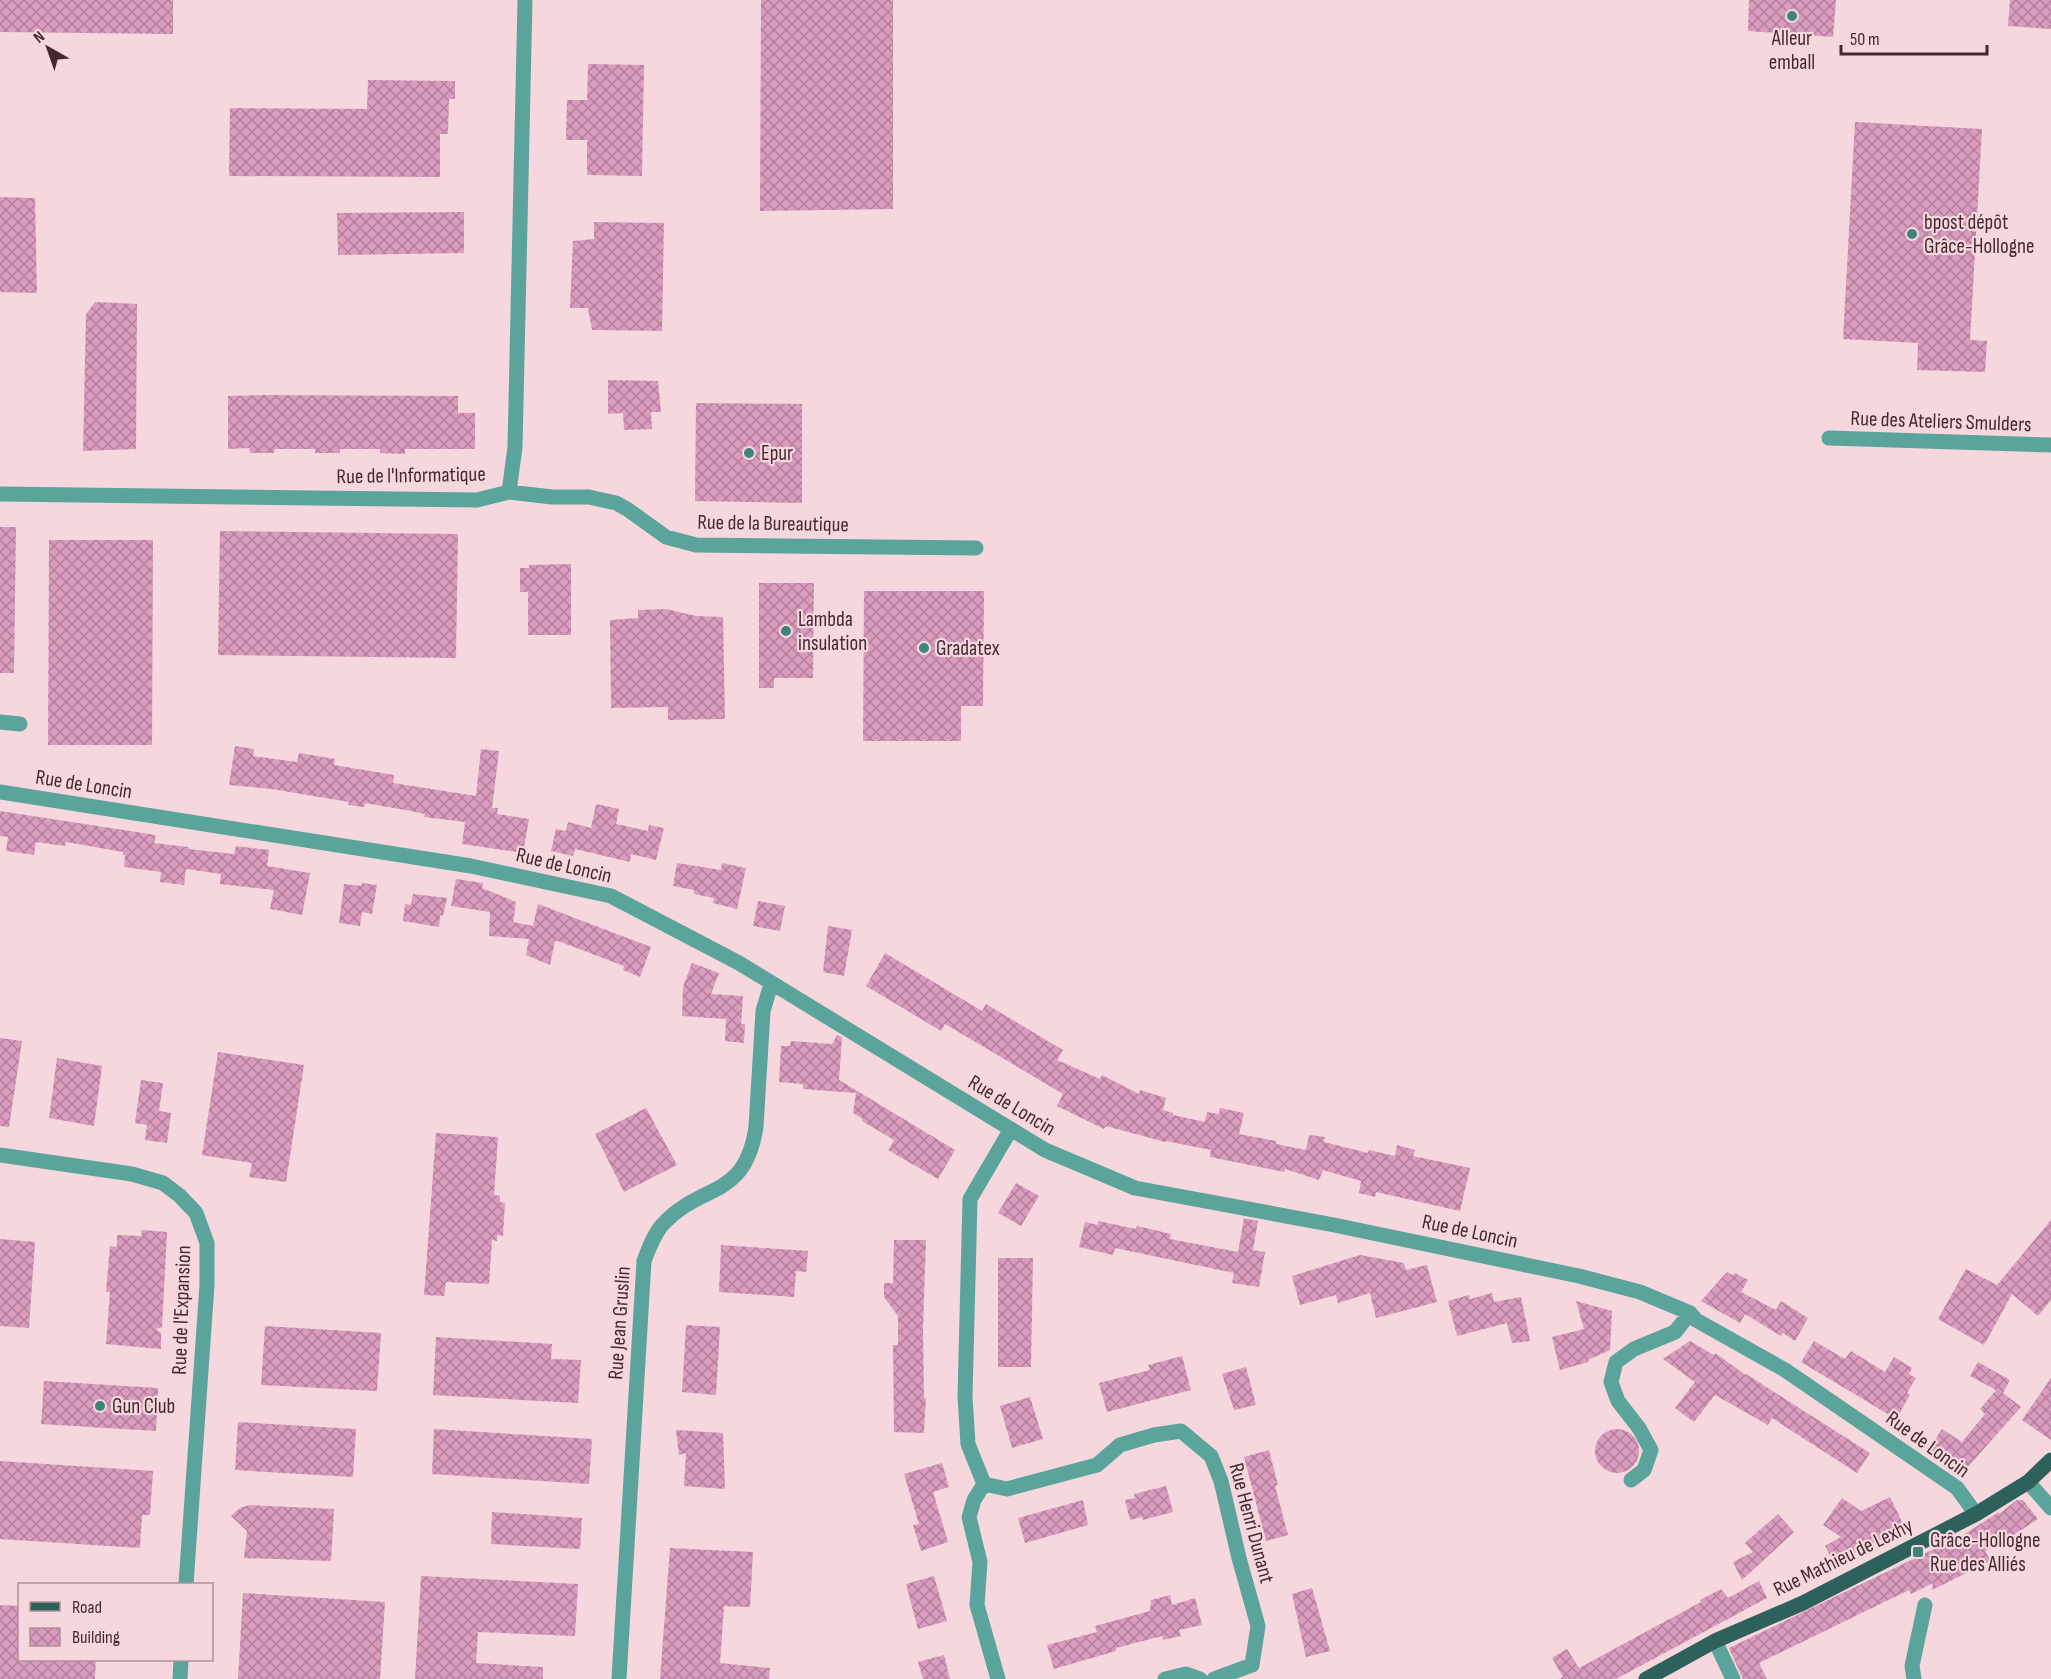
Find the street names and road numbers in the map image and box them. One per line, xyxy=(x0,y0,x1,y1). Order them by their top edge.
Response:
street label: Rue des Ateliers Smulders xyxy=(1850,406,2032,437)
street label: Rue de l'Informatique xyxy=(336,462,486,489)
street label: Rue de la Bureautique xyxy=(697,510,849,537)
street label: Rue de Loncin xyxy=(34,765,134,804)
street label: Rue de Loncin xyxy=(514,842,614,889)
street label: Rue de Loncin xyxy=(964,1070,1060,1141)
street label: Rue de Loncin xyxy=(1420,1209,1520,1254)
street label: Rue de l'Expansion xyxy=(167,1245,196,1375)
street label: Rue Jean Gruslin xyxy=(603,1266,636,1381)
street label: Rue de Loncin xyxy=(1881,1406,1974,1483)
street label: Rue Henri Dunant xyxy=(1223,1460,1280,1586)
street label: Rue Mathieu de Lexhy xyxy=(1769,1513,1917,1602)

